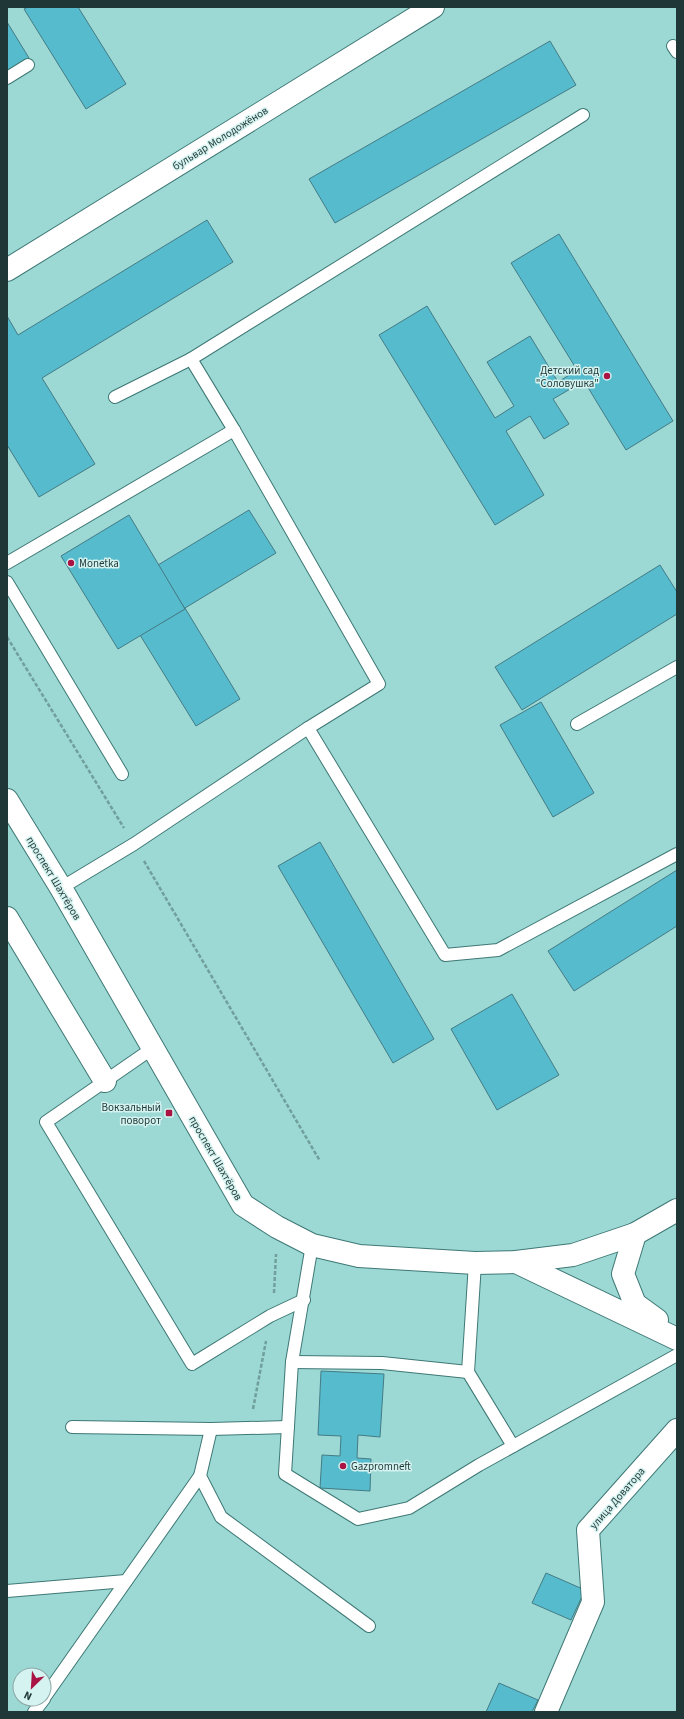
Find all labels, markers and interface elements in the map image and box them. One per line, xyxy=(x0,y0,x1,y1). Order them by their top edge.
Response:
street label: бульвар Молодожёнов xyxy=(170,103,271,174)
place label: Детский сад "Соловушка" xyxy=(536,363,599,391)
marker: Детский сад "Соловушка" xyxy=(602,371,612,381)
place label: Monetka xyxy=(79,556,119,571)
marker: Monetka xyxy=(66,558,76,568)
street label: проспект Шахтёров xyxy=(23,834,85,923)
place label: Вокзальный поворот xyxy=(102,1100,161,1128)
marker: Вокзальный поворот xyxy=(164,1108,174,1118)
street label: проспект Шахтёров xyxy=(185,1113,246,1204)
place label: Gazpromneft xyxy=(351,1459,411,1474)
marker: Gazpromneft xyxy=(338,1461,348,1471)
street label: улица Доватора xyxy=(586,1464,648,1532)
north arrow xyxy=(12,1667,52,1707)
text: N xyxy=(21,1687,34,1704)

